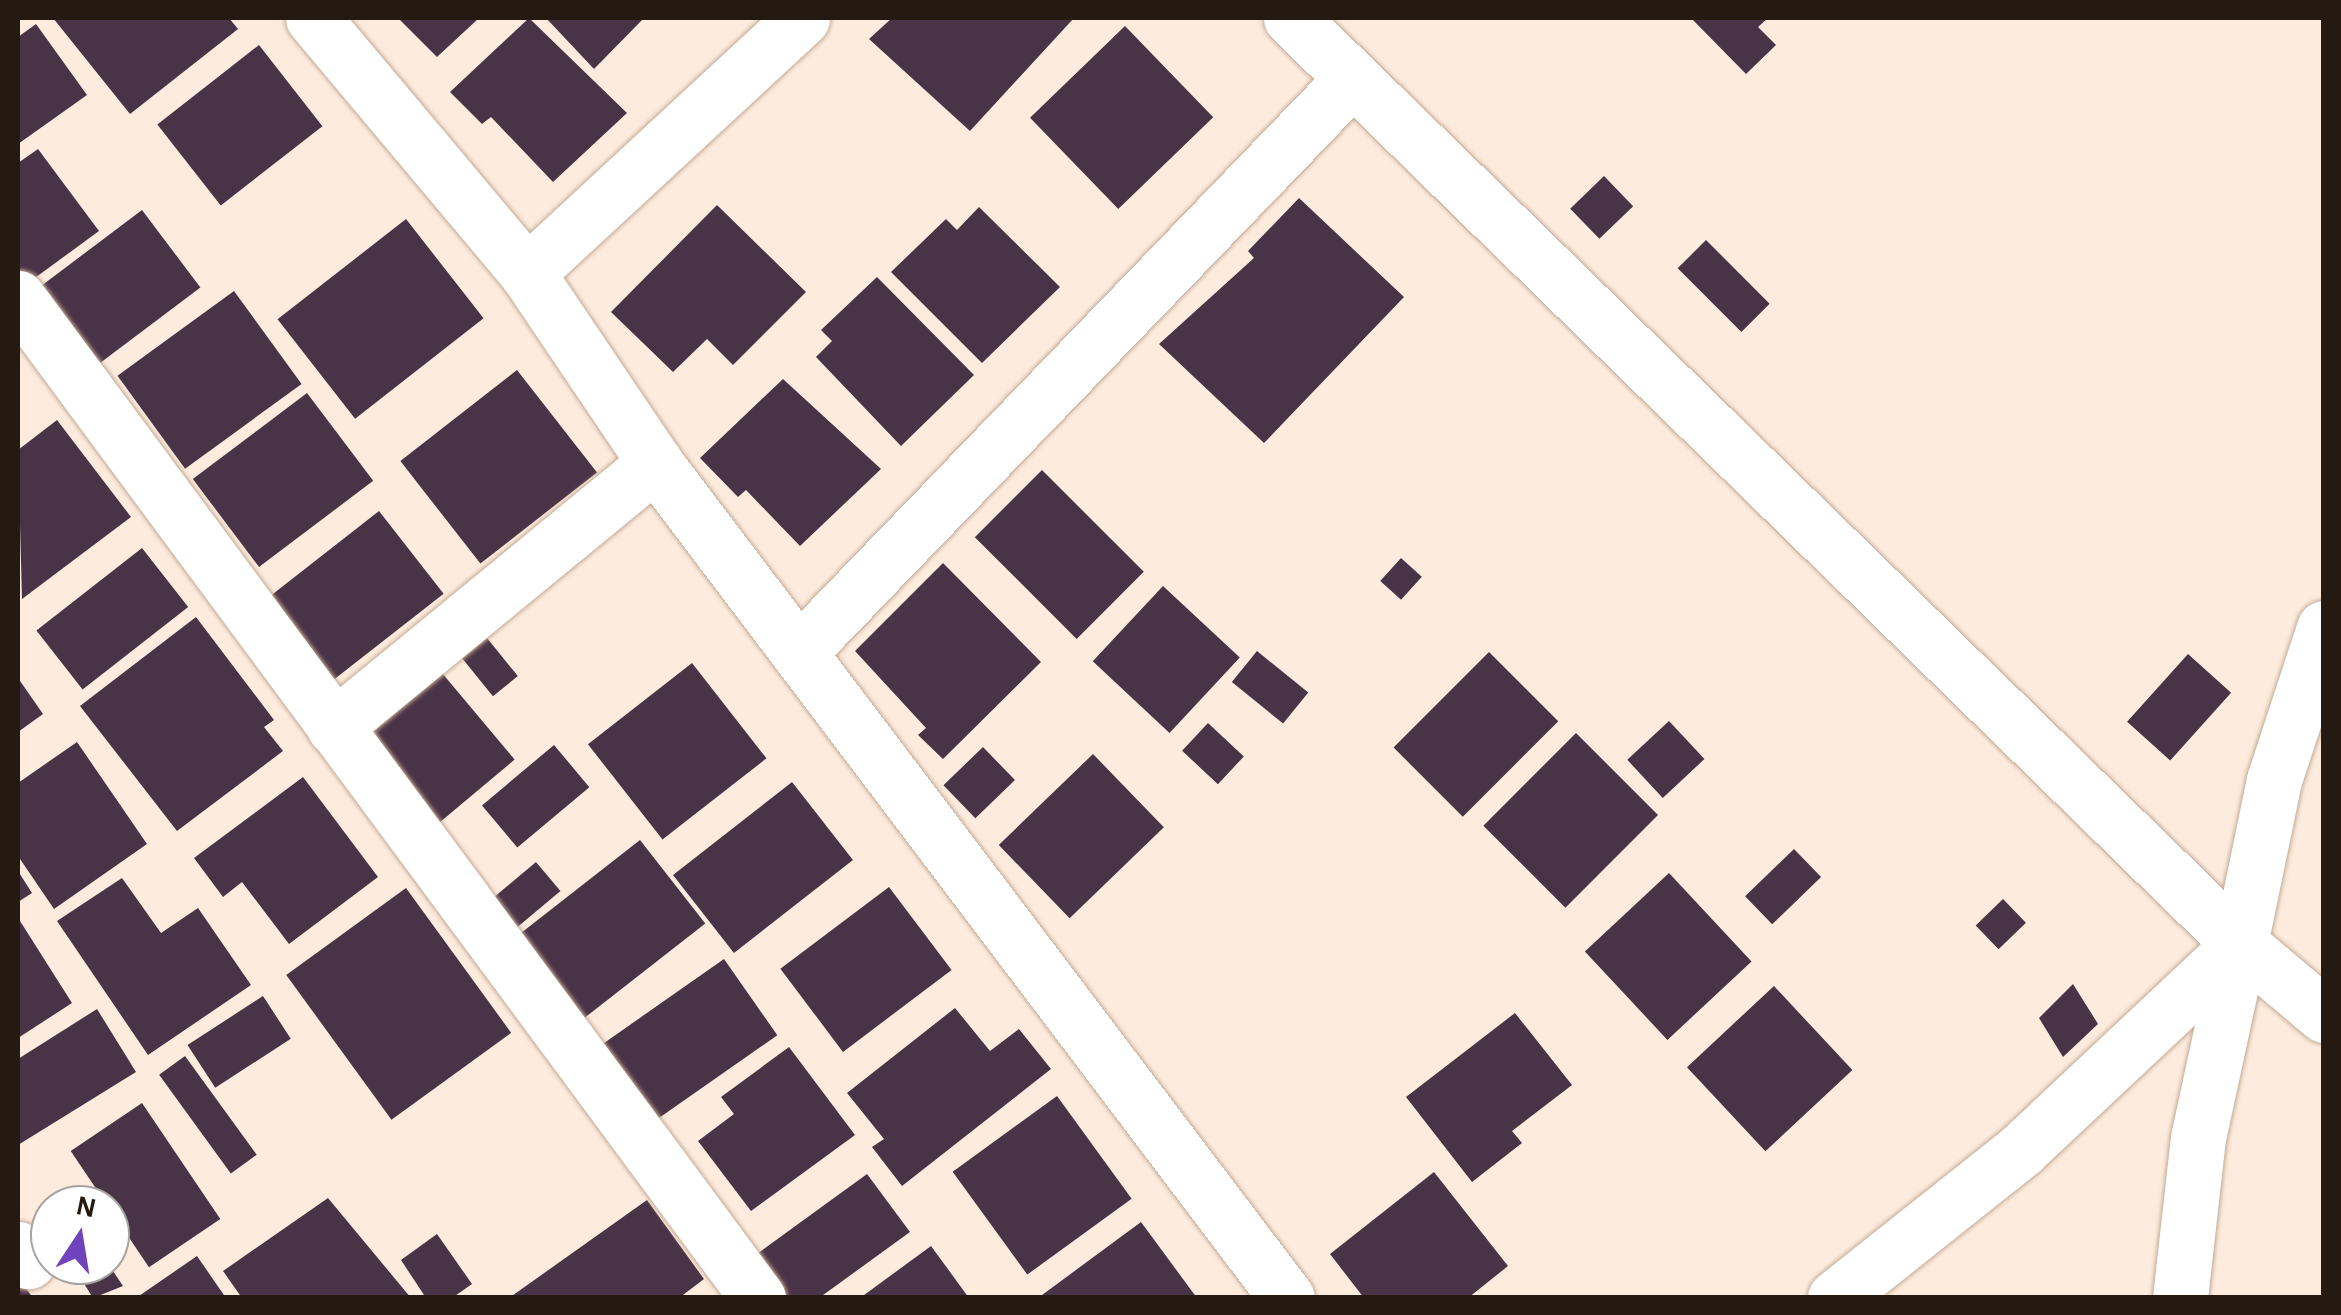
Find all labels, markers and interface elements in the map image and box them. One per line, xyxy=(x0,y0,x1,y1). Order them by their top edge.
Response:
north arrow xyxy=(30,1185,130,1285)
text: N xyxy=(73,1192,98,1223)

